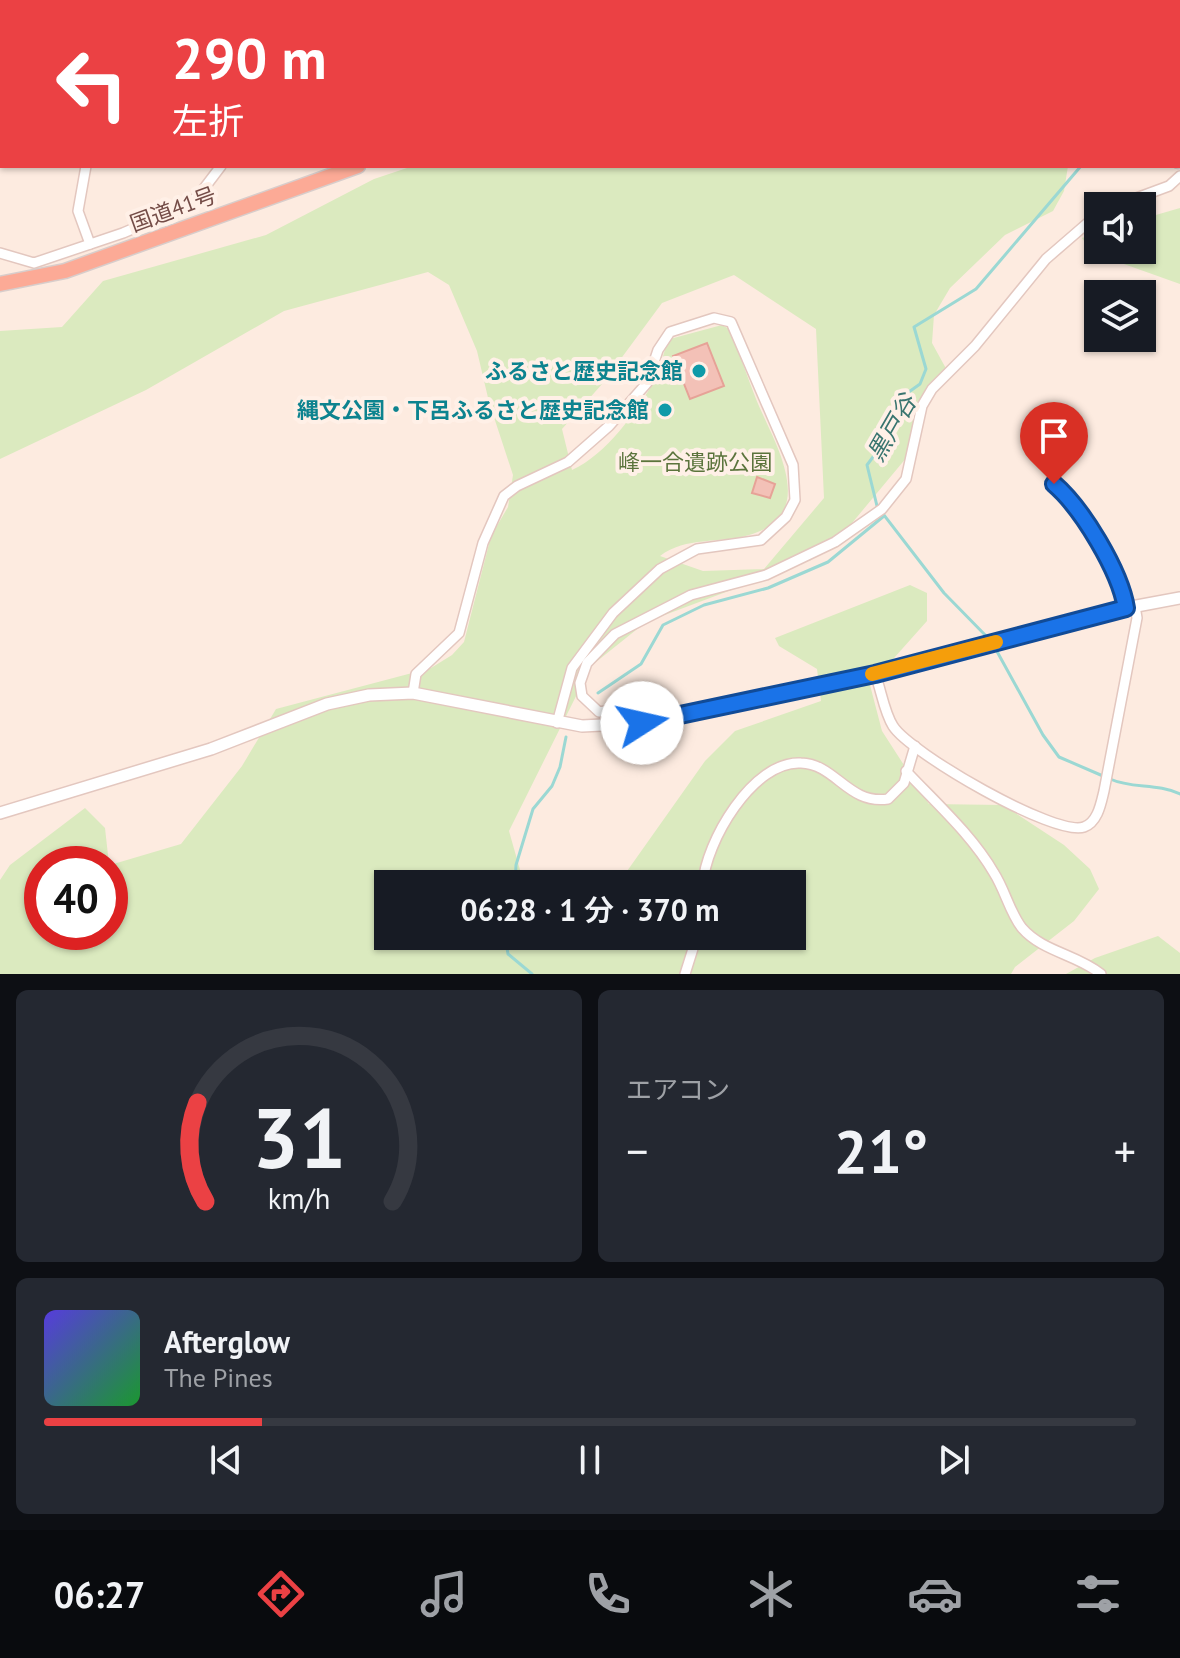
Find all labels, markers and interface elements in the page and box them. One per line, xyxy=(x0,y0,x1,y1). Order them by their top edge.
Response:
text: 290 m xyxy=(172,22,327,94)
icon: left xyxy=(40,32,144,136)
text: 左折 xyxy=(172,97,244,144)
street label: 国道41号 xyxy=(126,180,220,238)
map controls xyxy=(1084,192,1156,352)
button: sound xyxy=(1084,192,1156,264)
button: layers xyxy=(1084,280,1156,352)
place label: ふるさと歴史記念館 xyxy=(485,357,683,385)
marker: ふるさと歴史記念館 xyxy=(690,362,708,380)
water label: 黒戸谷 xyxy=(860,387,924,467)
place label: 縄文公園・下呂ふるさと歴史記念館 xyxy=(297,396,649,424)
marker: 縄文公園・下呂ふるさと歴史記念館 xyxy=(656,401,674,419)
pin xyxy=(1020,402,1088,484)
icon: arrive xyxy=(1032,414,1076,458)
park label: 峰一合遺跡公園 xyxy=(618,448,772,476)
position arrow xyxy=(600,681,684,765)
speed limit sign: 40 xyxy=(24,846,128,950)
text: 06:28 · 1 分 · 370 m xyxy=(460,890,720,929)
text: エアコン xyxy=(626,1073,730,1106)
text: 31 xyxy=(252,1083,346,1191)
text: 21° xyxy=(834,1112,928,1190)
text: − xyxy=(626,1122,648,1179)
text: + xyxy=(1114,1122,1136,1179)
text: km/h xyxy=(268,1180,330,1217)
text: Afterglow xyxy=(164,1322,290,1361)
text: The Pines xyxy=(164,1361,273,1394)
icon: previous xyxy=(204,1438,248,1482)
icon: pause xyxy=(568,1438,612,1482)
icon: next xyxy=(932,1438,976,1482)
icon: directions xyxy=(253,1566,309,1622)
icon: music xyxy=(416,1566,472,1622)
icon: phone xyxy=(580,1566,636,1622)
icon: climate xyxy=(743,1566,799,1622)
icon: car xyxy=(907,1566,963,1622)
icon: filters xyxy=(1070,1566,1126,1622)
text: 06:27 xyxy=(54,1571,145,1618)

